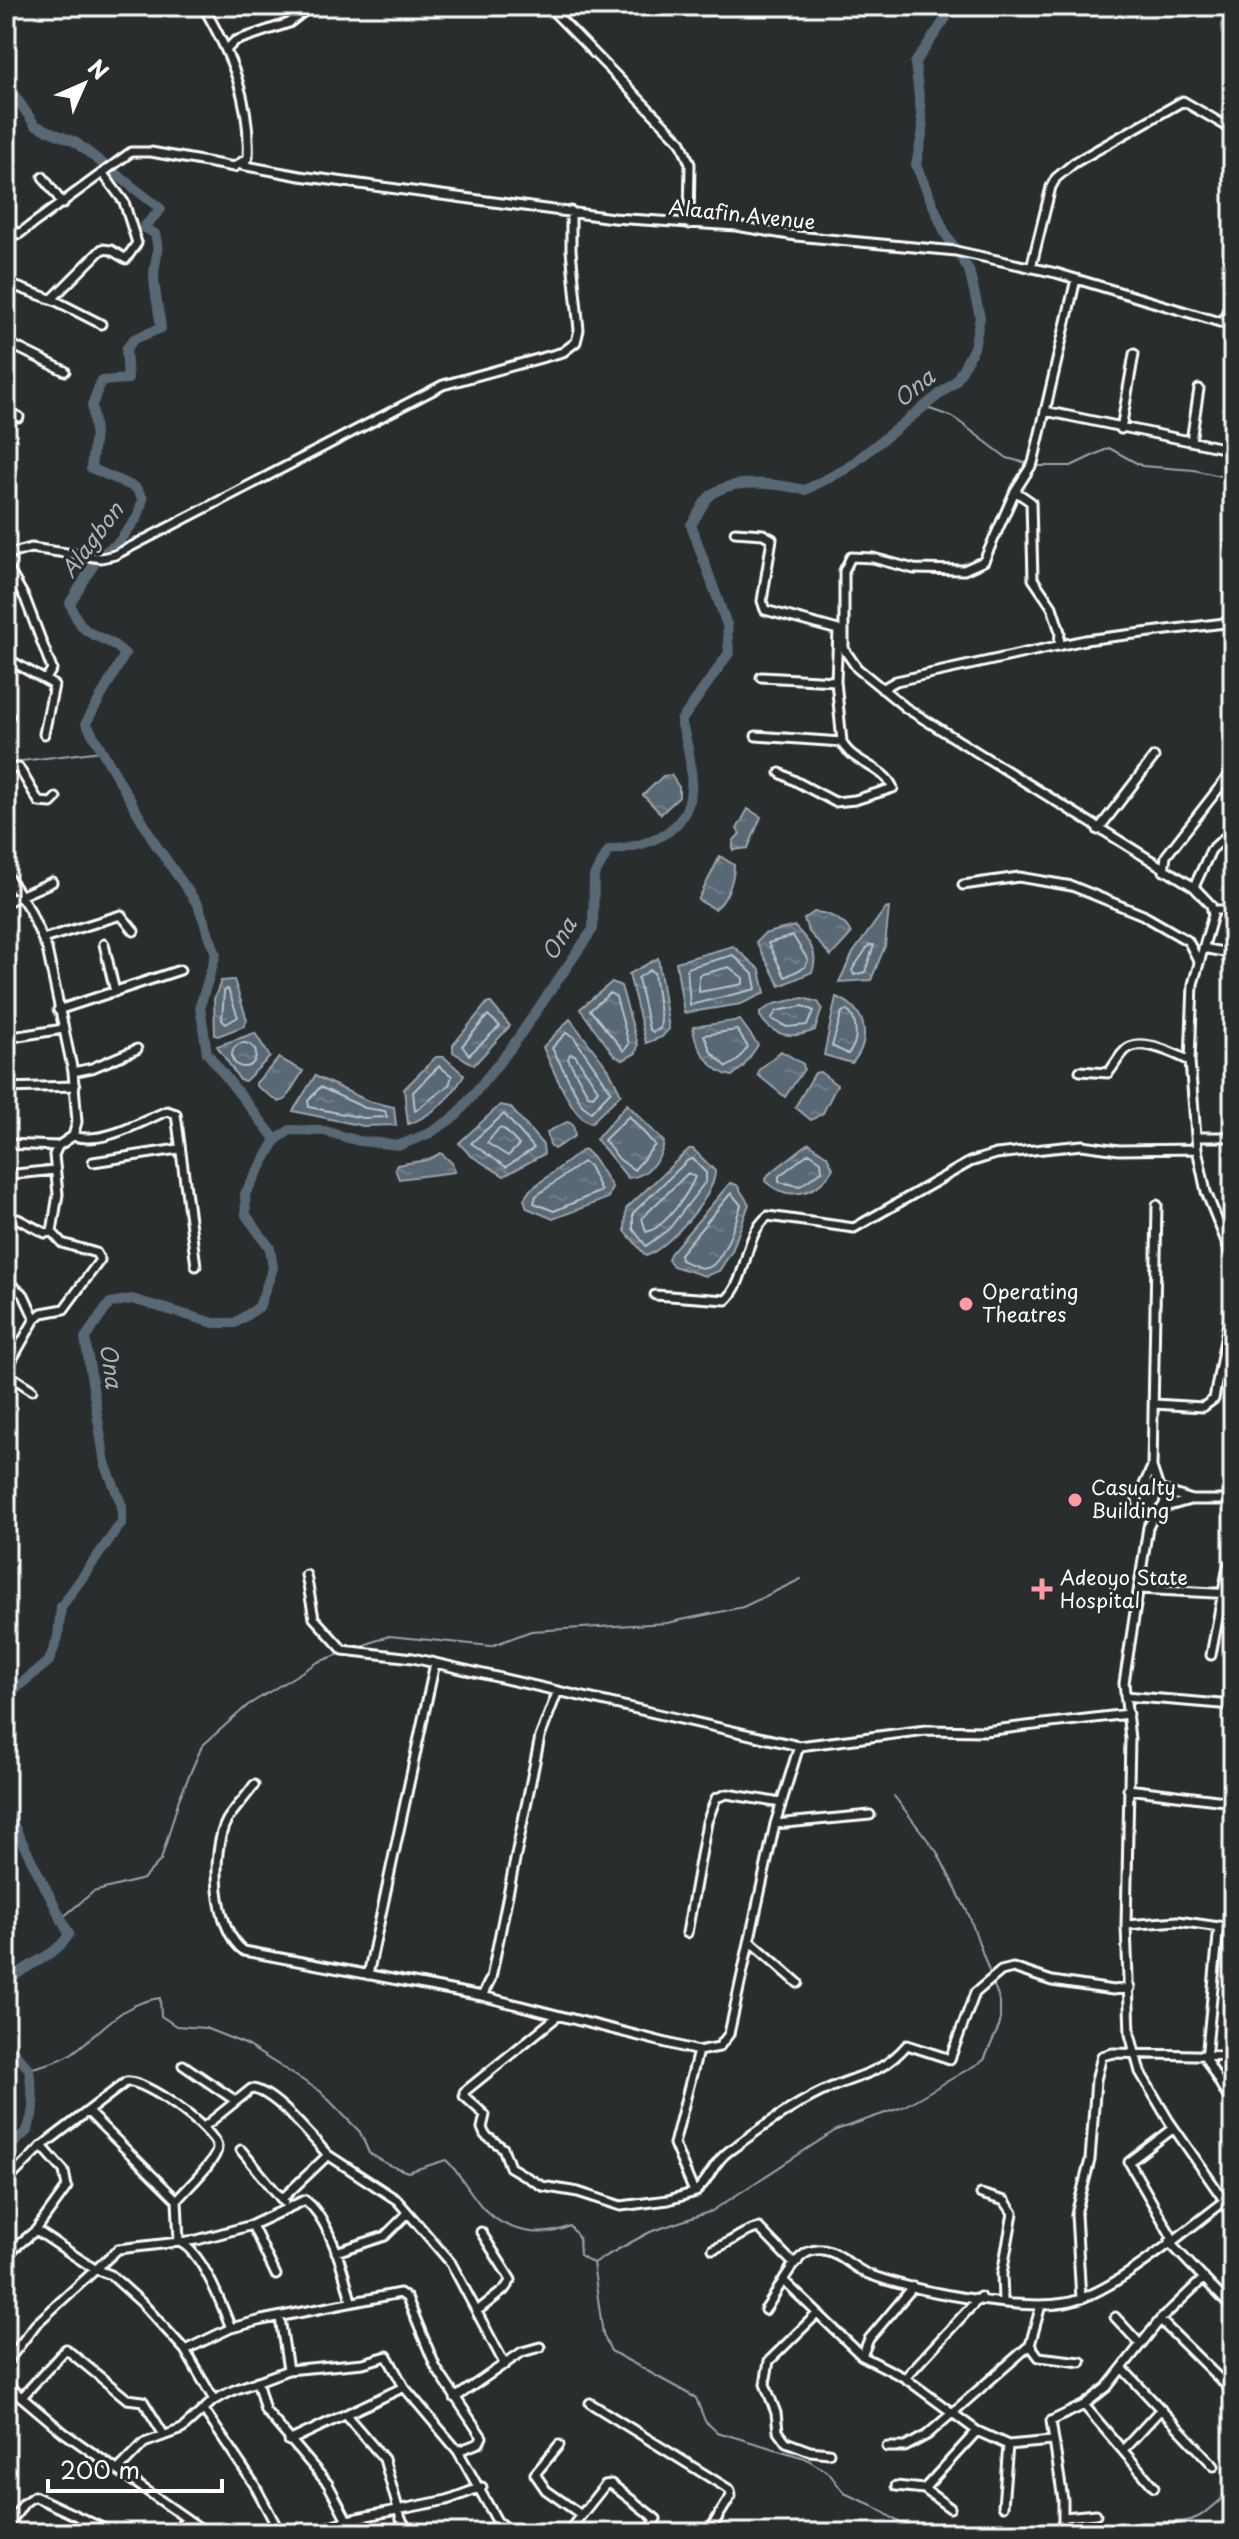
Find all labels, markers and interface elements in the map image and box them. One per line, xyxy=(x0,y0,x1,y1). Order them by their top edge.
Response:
north arrow xyxy=(44,44,124,124)
text: N xyxy=(81,51,117,87)
street label: Alaafin Avenue xyxy=(667,191,817,237)
water label: Ona xyxy=(885,359,942,414)
water label: Alagbon xyxy=(51,493,131,584)
water label: Ona xyxy=(532,910,584,966)
place label: Operating Theatres xyxy=(982,1276,1079,1329)
marker: Operating Theatres xyxy=(957,1295,975,1313)
water label: Ona xyxy=(93,1341,132,1391)
place label: Casualty Building xyxy=(1091,1472,1176,1525)
marker: Casualty Building xyxy=(1066,1491,1084,1509)
place label: Adeoyo State Hospital xyxy=(1060,1562,1188,1615)
marker: Adeoyo State Hospital xyxy=(1031,1578,1053,1600)
scale bar xyxy=(48,2443,222,2493)
text: 200 m xyxy=(60,2451,140,2487)

